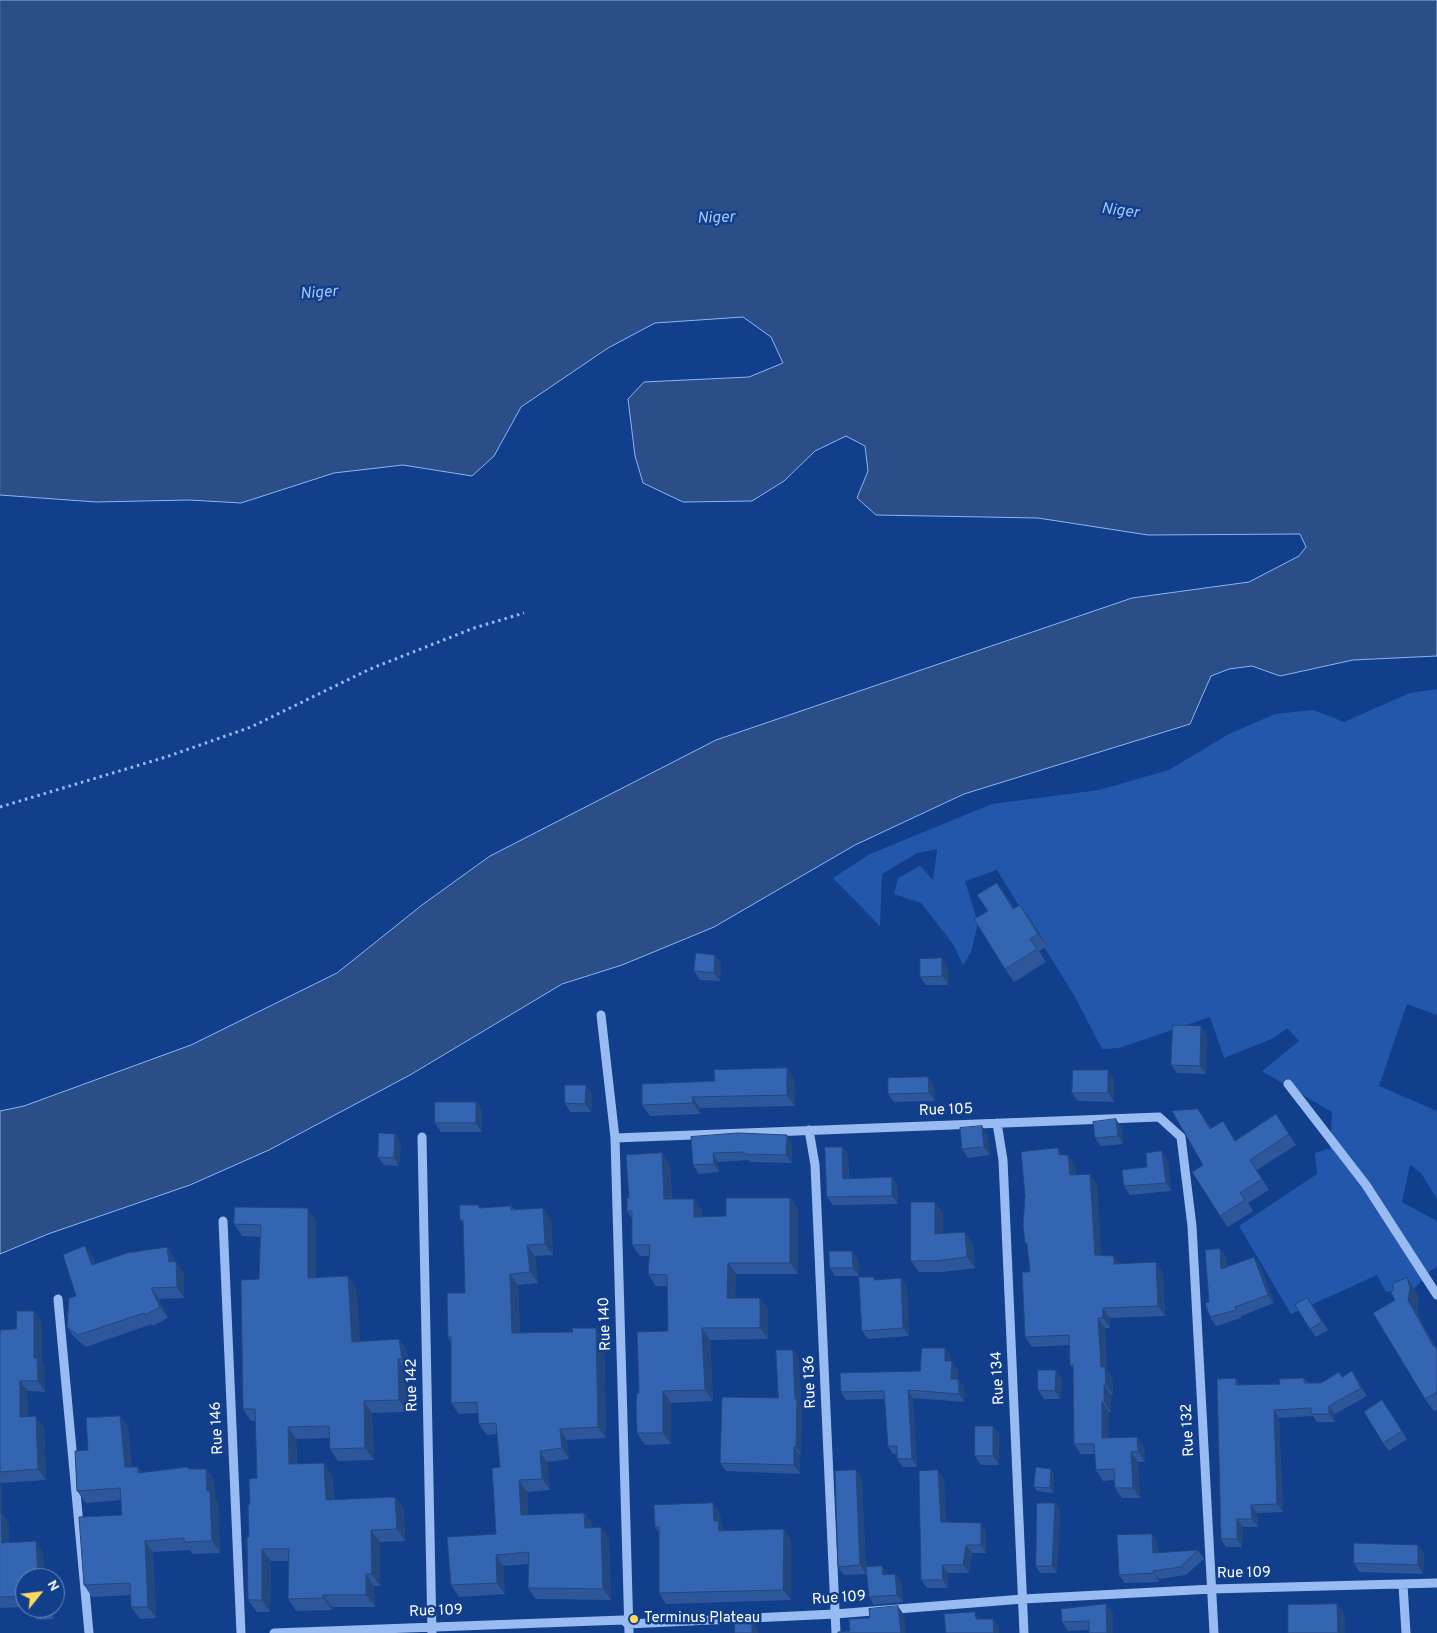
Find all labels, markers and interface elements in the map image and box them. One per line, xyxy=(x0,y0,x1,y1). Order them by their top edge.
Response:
water label: Niger xyxy=(1100,200,1140,224)
water label: Niger xyxy=(697,209,735,229)
water label: Niger xyxy=(299,283,339,305)
street label: Rue 105 xyxy=(919,1101,973,1121)
street label: Rue 140 xyxy=(596,1297,616,1351)
street label: Rue 134 xyxy=(989,1351,1009,1405)
street label: Rue 136 xyxy=(801,1355,821,1409)
street label: Rue 142 xyxy=(404,1358,422,1412)
street label: Rue 146 xyxy=(208,1401,228,1455)
street label: Rue 132 xyxy=(1179,1403,1199,1457)
street label: Rue 109 xyxy=(1217,1565,1271,1583)
north arrow xyxy=(15,1568,65,1618)
text: N xyxy=(43,1577,63,1594)
street label: Rue 109 xyxy=(811,1588,867,1610)
street label: Rue 109 xyxy=(409,1602,463,1622)
place label: Terminus Plateau xyxy=(644,1610,760,1628)
marker: Terminus Plateau xyxy=(628,1613,640,1625)

